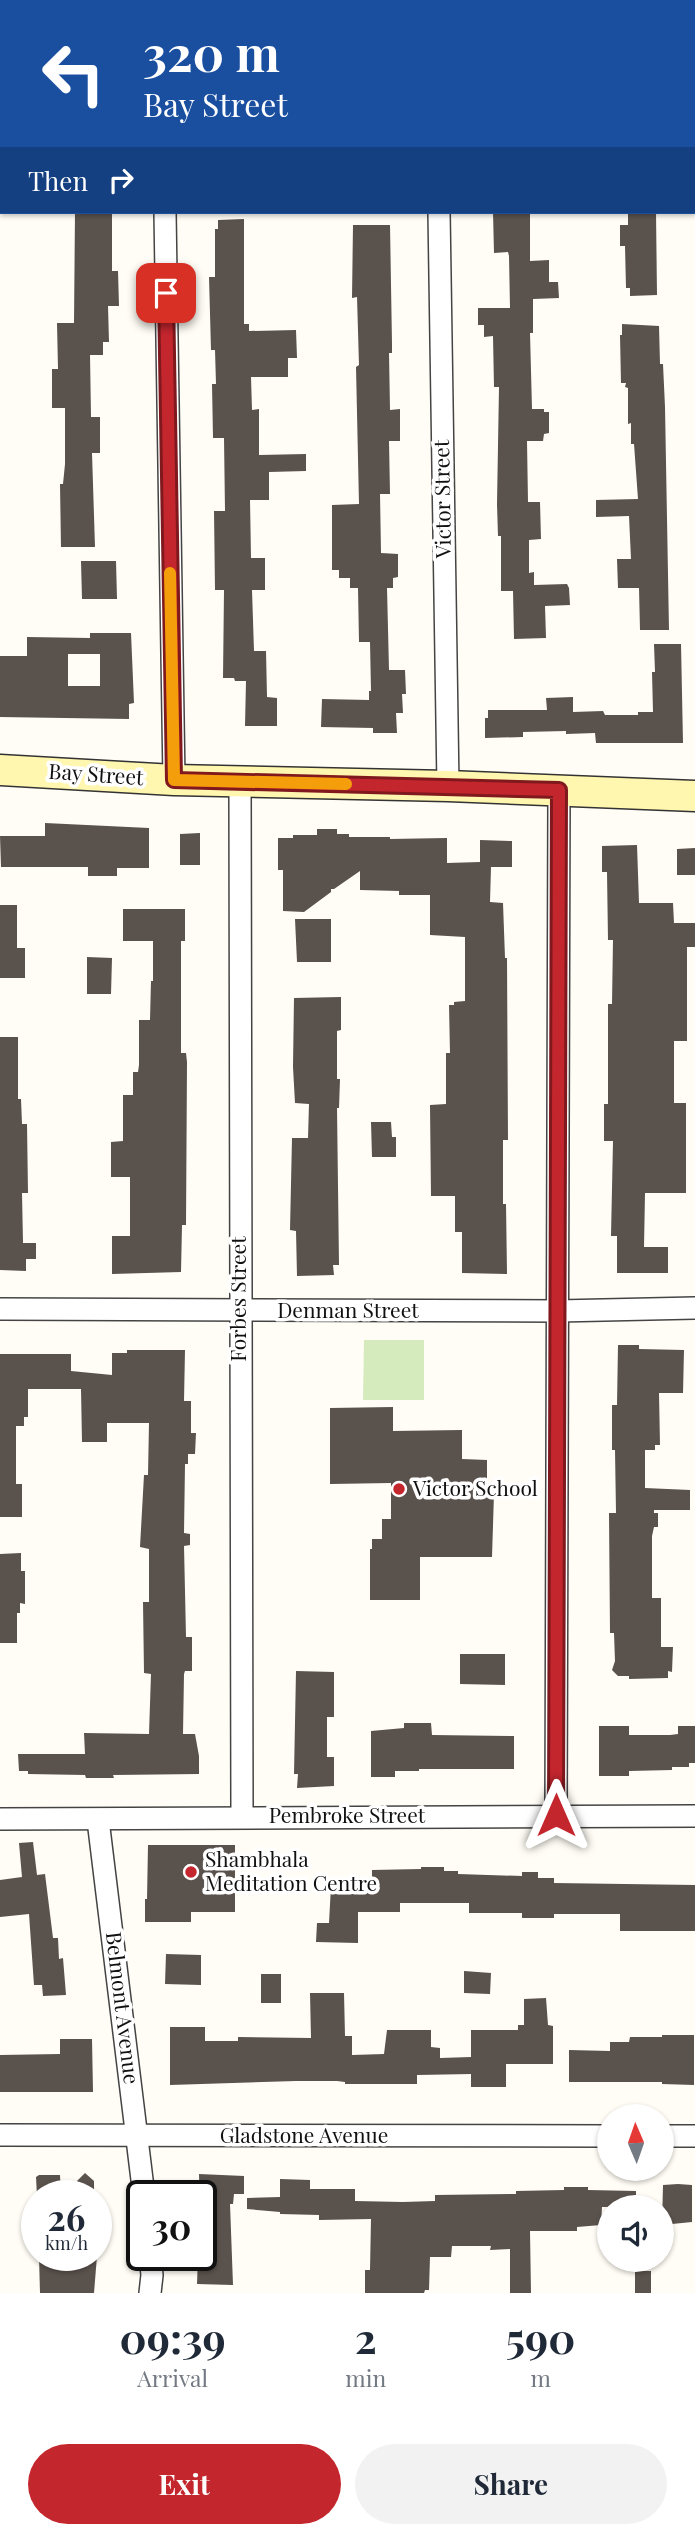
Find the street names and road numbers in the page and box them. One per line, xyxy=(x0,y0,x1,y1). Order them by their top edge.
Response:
street label: Victor Street xyxy=(426,439,456,560)
street label: Bay Street xyxy=(48,756,145,790)
street label: Forbes Street xyxy=(223,1236,251,1362)
street label: Denman Street xyxy=(277,1295,419,1323)
street label: Pembroke Street xyxy=(269,1800,426,1828)
street label: Belmont Avenue xyxy=(101,1930,147,2086)
street label: Gladstone Avenue xyxy=(220,2120,388,2148)

